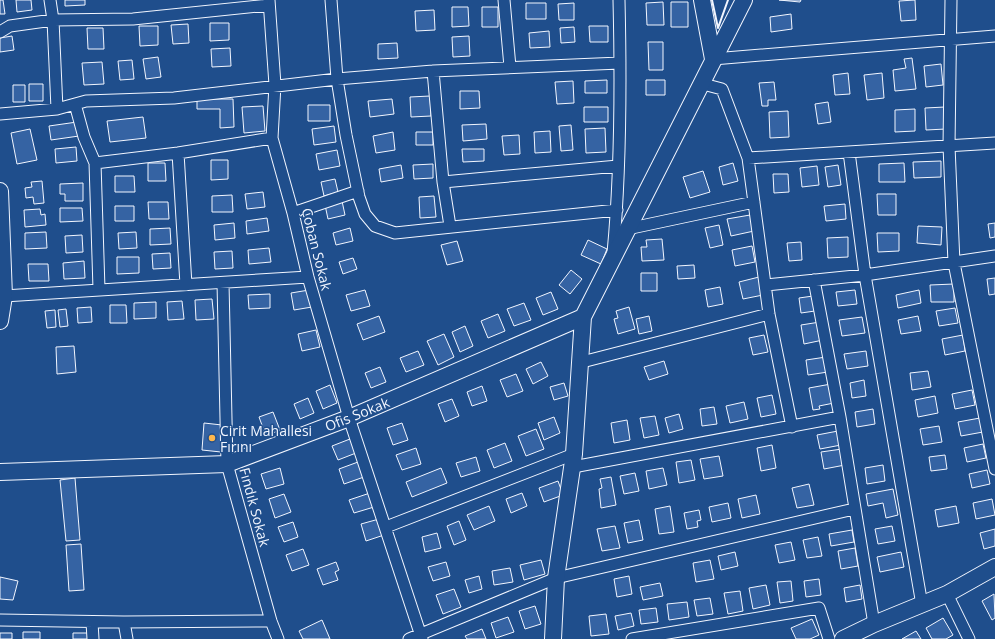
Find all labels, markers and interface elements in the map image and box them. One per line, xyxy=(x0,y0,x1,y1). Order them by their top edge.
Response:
street label: Çoban Sokak xyxy=(298,206,337,293)
street label: Ofis Sokak xyxy=(322,392,393,436)
place label: Cirit Mahallesi Fırını xyxy=(220,421,312,456)
marker: Cirit Mahallesi Fırını xyxy=(207,433,217,443)
street label: Fındık Sokak xyxy=(235,465,275,549)

